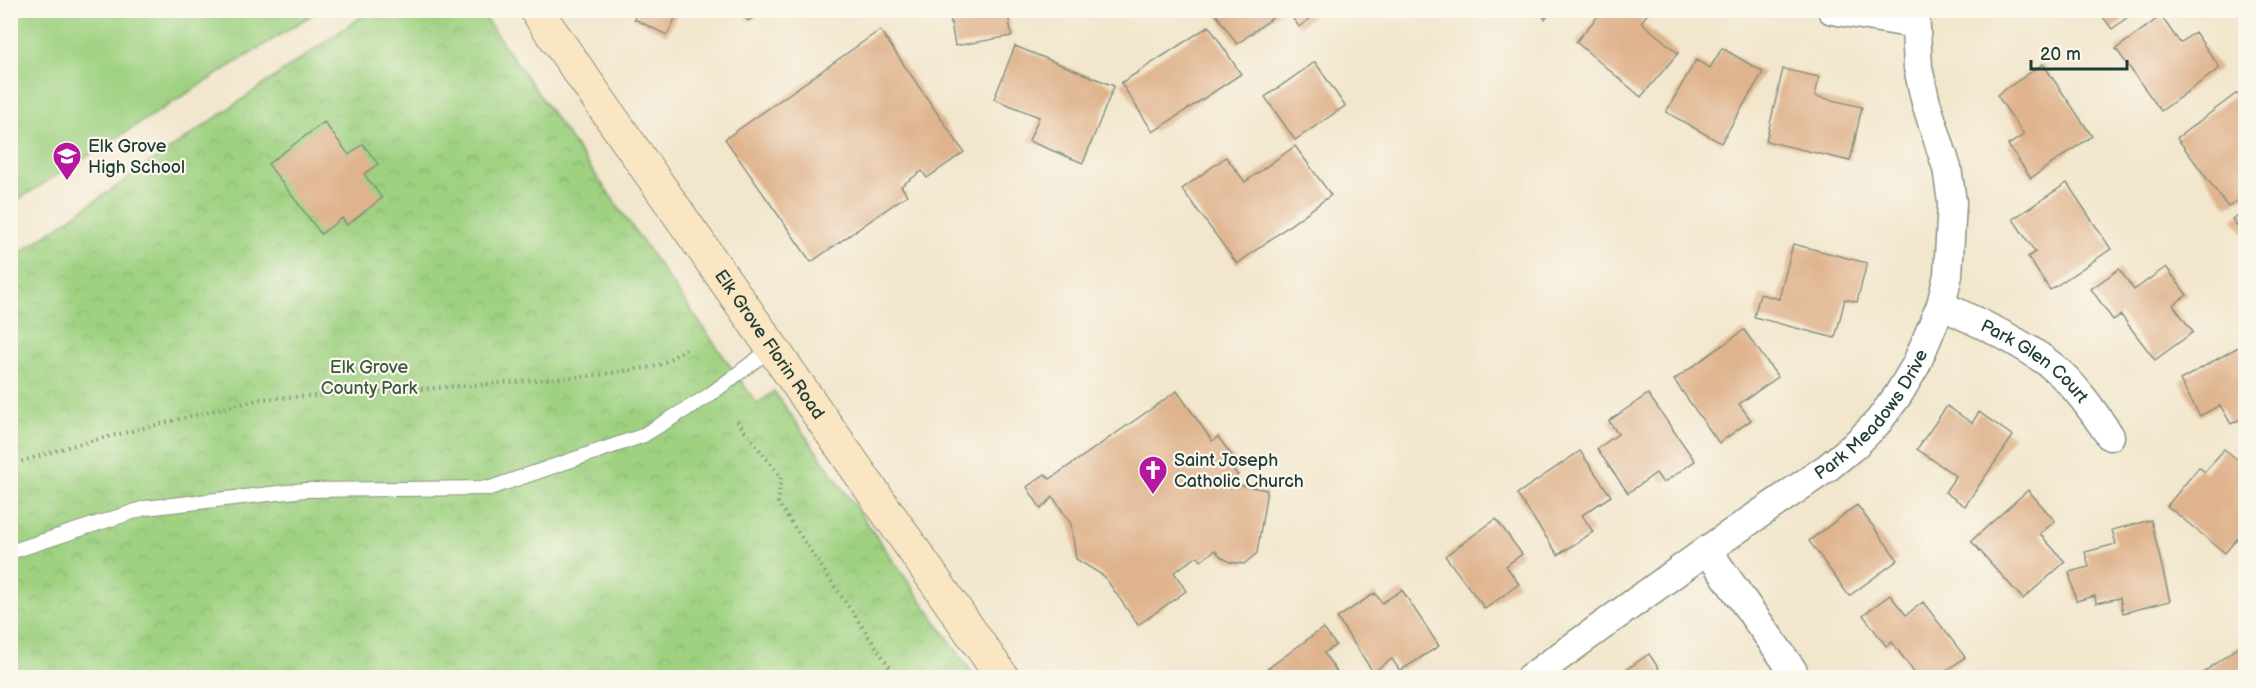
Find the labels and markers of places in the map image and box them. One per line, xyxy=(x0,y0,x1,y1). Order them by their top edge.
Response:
place label: Elk Grove High School xyxy=(88,136,185,178)
school or university icon: Elk Grove High School xyxy=(51,140,83,182)
place label: Saint Joseph Catholic Church xyxy=(1174,450,1304,492)
church icon: Saint Joseph Catholic Church xyxy=(1137,454,1169,496)

